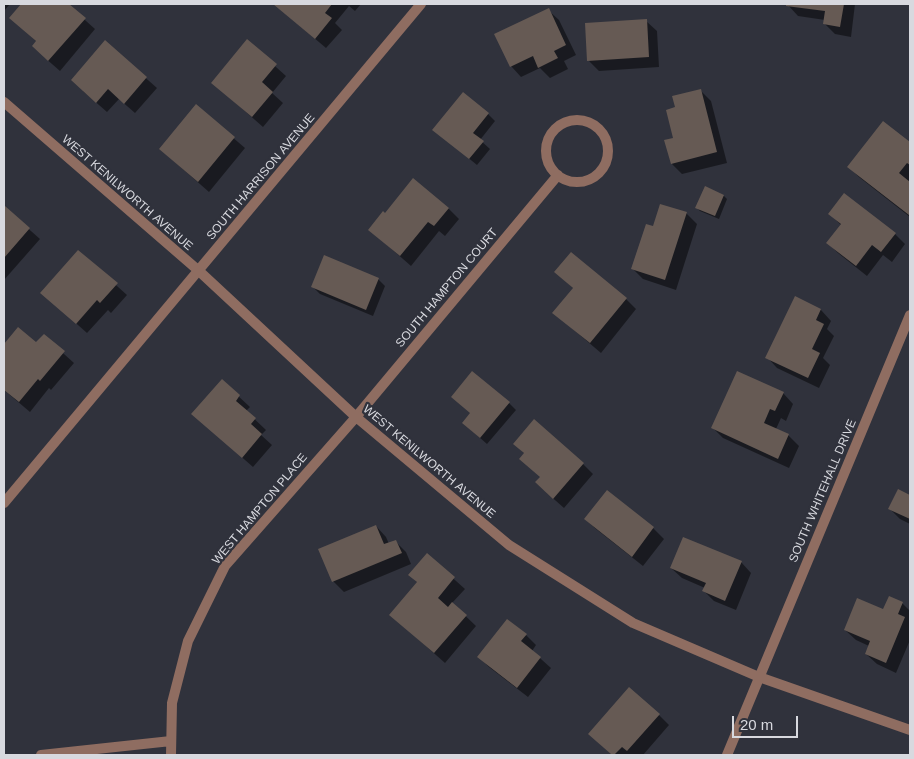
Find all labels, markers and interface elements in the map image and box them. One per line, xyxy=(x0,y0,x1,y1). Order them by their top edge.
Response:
street label: SOUTH HARRISON AVENUE xyxy=(204,111,318,243)
street label: WEST KENILWORTH AVENUE xyxy=(59,132,195,254)
street label: SOUTH HAMPTON COURT xyxy=(393,226,501,350)
street label: WEST KENILWORTH AVENUE xyxy=(360,402,498,522)
street label: SOUTH WHITEHALL DRIVE xyxy=(786,417,860,565)
street label: WEST HAMPTON PLACE xyxy=(209,451,311,567)
scale bar xyxy=(734,706,800,738)
text: 20 m xyxy=(740,716,773,733)

